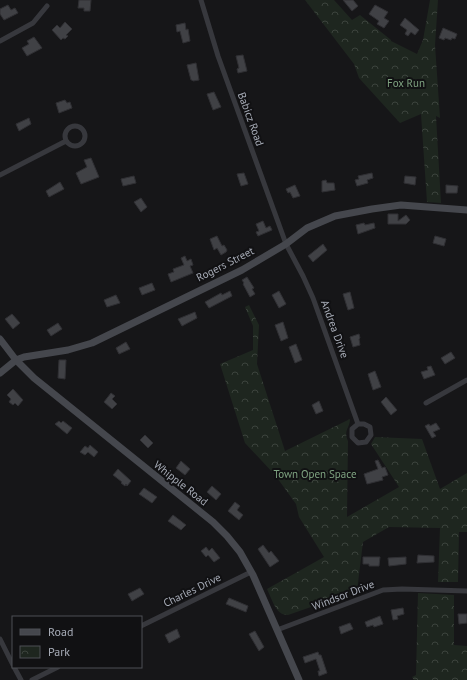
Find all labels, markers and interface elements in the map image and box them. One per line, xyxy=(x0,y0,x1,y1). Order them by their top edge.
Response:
park label: Fox Run xyxy=(387,76,425,90)
street label: Babicz Road xyxy=(235,90,267,148)
street label: Rogers Street xyxy=(194,243,256,284)
street label: Andrea Drive xyxy=(318,298,352,360)
street label: Whipple Road xyxy=(151,457,211,509)
park label: Town Open Space xyxy=(273,467,357,481)
street label: Charles Drive xyxy=(161,570,224,610)
street label: Windsor Drive xyxy=(310,577,377,613)
legend xyxy=(12,616,142,668)
text: Road xyxy=(48,624,73,639)
text: Park xyxy=(48,644,70,659)

